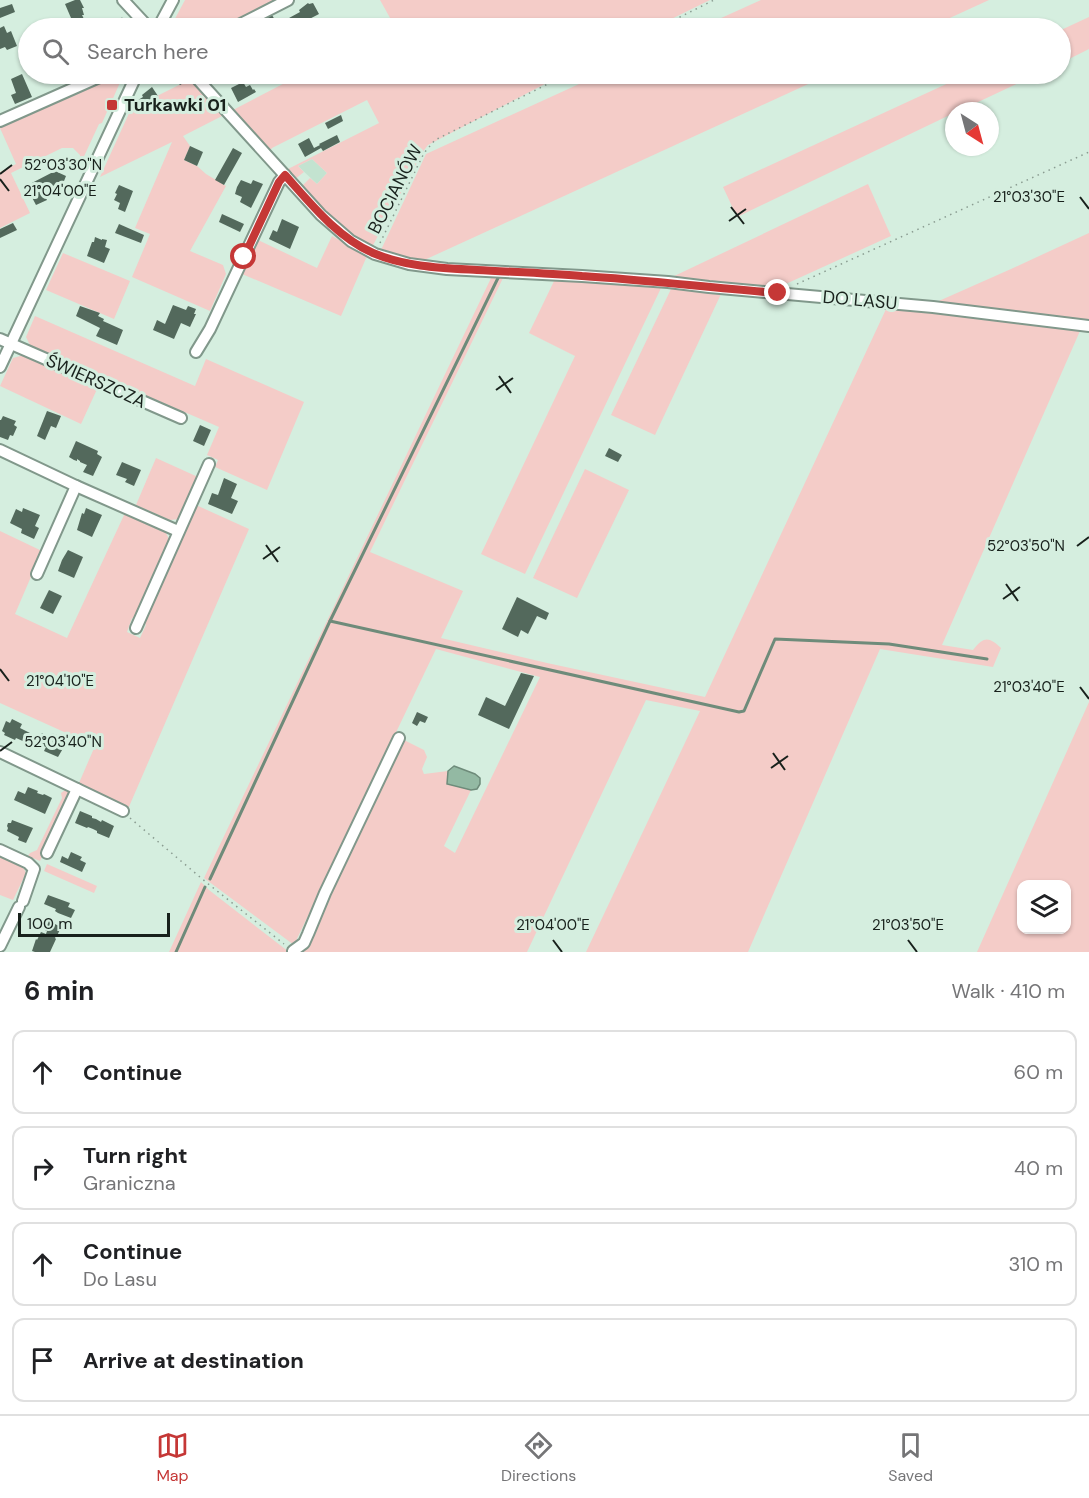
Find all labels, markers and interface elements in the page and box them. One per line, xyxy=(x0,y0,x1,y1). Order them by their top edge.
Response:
search box xyxy=(18,18,1071,84)
icon: search xyxy=(39,35,72,68)
text: Search here xyxy=(87,37,208,66)
place label: Turkawki 01 xyxy=(124,93,226,117)
marker: Turkawki 01 xyxy=(105,98,119,112)
north arrow xyxy=(945,102,999,156)
street label: BOCIANÓW xyxy=(362,140,428,238)
text: 52°03'30"N xyxy=(24,155,102,175)
text: 21°04'00"E xyxy=(23,181,97,201)
text: 21°03'30"E xyxy=(993,187,1065,207)
route start xyxy=(230,243,256,269)
route end xyxy=(764,279,790,305)
street label: DO LASU xyxy=(822,285,898,315)
street label: ŚWIERSZCZA xyxy=(42,348,150,414)
text: 52°03'50"N xyxy=(987,536,1065,556)
text: 21°04'10"E xyxy=(26,671,94,691)
text: 21°03'40"E xyxy=(993,677,1065,697)
text: 52°03'40"N xyxy=(24,732,102,752)
map controls xyxy=(1017,880,1071,934)
button: layers xyxy=(1017,880,1071,934)
scale bar xyxy=(18,910,170,938)
text: 100 m xyxy=(27,913,72,934)
text: 21°04'00"E xyxy=(516,915,590,935)
text: 21°03'50"E xyxy=(872,915,944,935)
text: 6 min xyxy=(24,974,94,1008)
text: Walk · 410 m xyxy=(951,978,1065,1004)
icon: ahead xyxy=(26,1056,59,1089)
text: Continue xyxy=(83,1058,182,1087)
text: 60 m xyxy=(1014,1059,1063,1085)
text: Turn right xyxy=(83,1141,188,1170)
icon: right xyxy=(26,1152,59,1185)
text: 40 m xyxy=(1014,1155,1063,1181)
text: Graniczna xyxy=(83,1170,176,1196)
text: Continue xyxy=(83,1237,182,1266)
icon: ahead xyxy=(26,1248,59,1281)
text: 310 m xyxy=(1008,1251,1063,1277)
text: Do Lasu xyxy=(83,1266,157,1292)
icon: arrive xyxy=(26,1344,59,1377)
text: Arrive at destination xyxy=(83,1346,304,1375)
tab: Map xyxy=(156,1429,189,1486)
tab: Directions xyxy=(501,1429,576,1486)
tab: Saved xyxy=(888,1429,933,1486)

